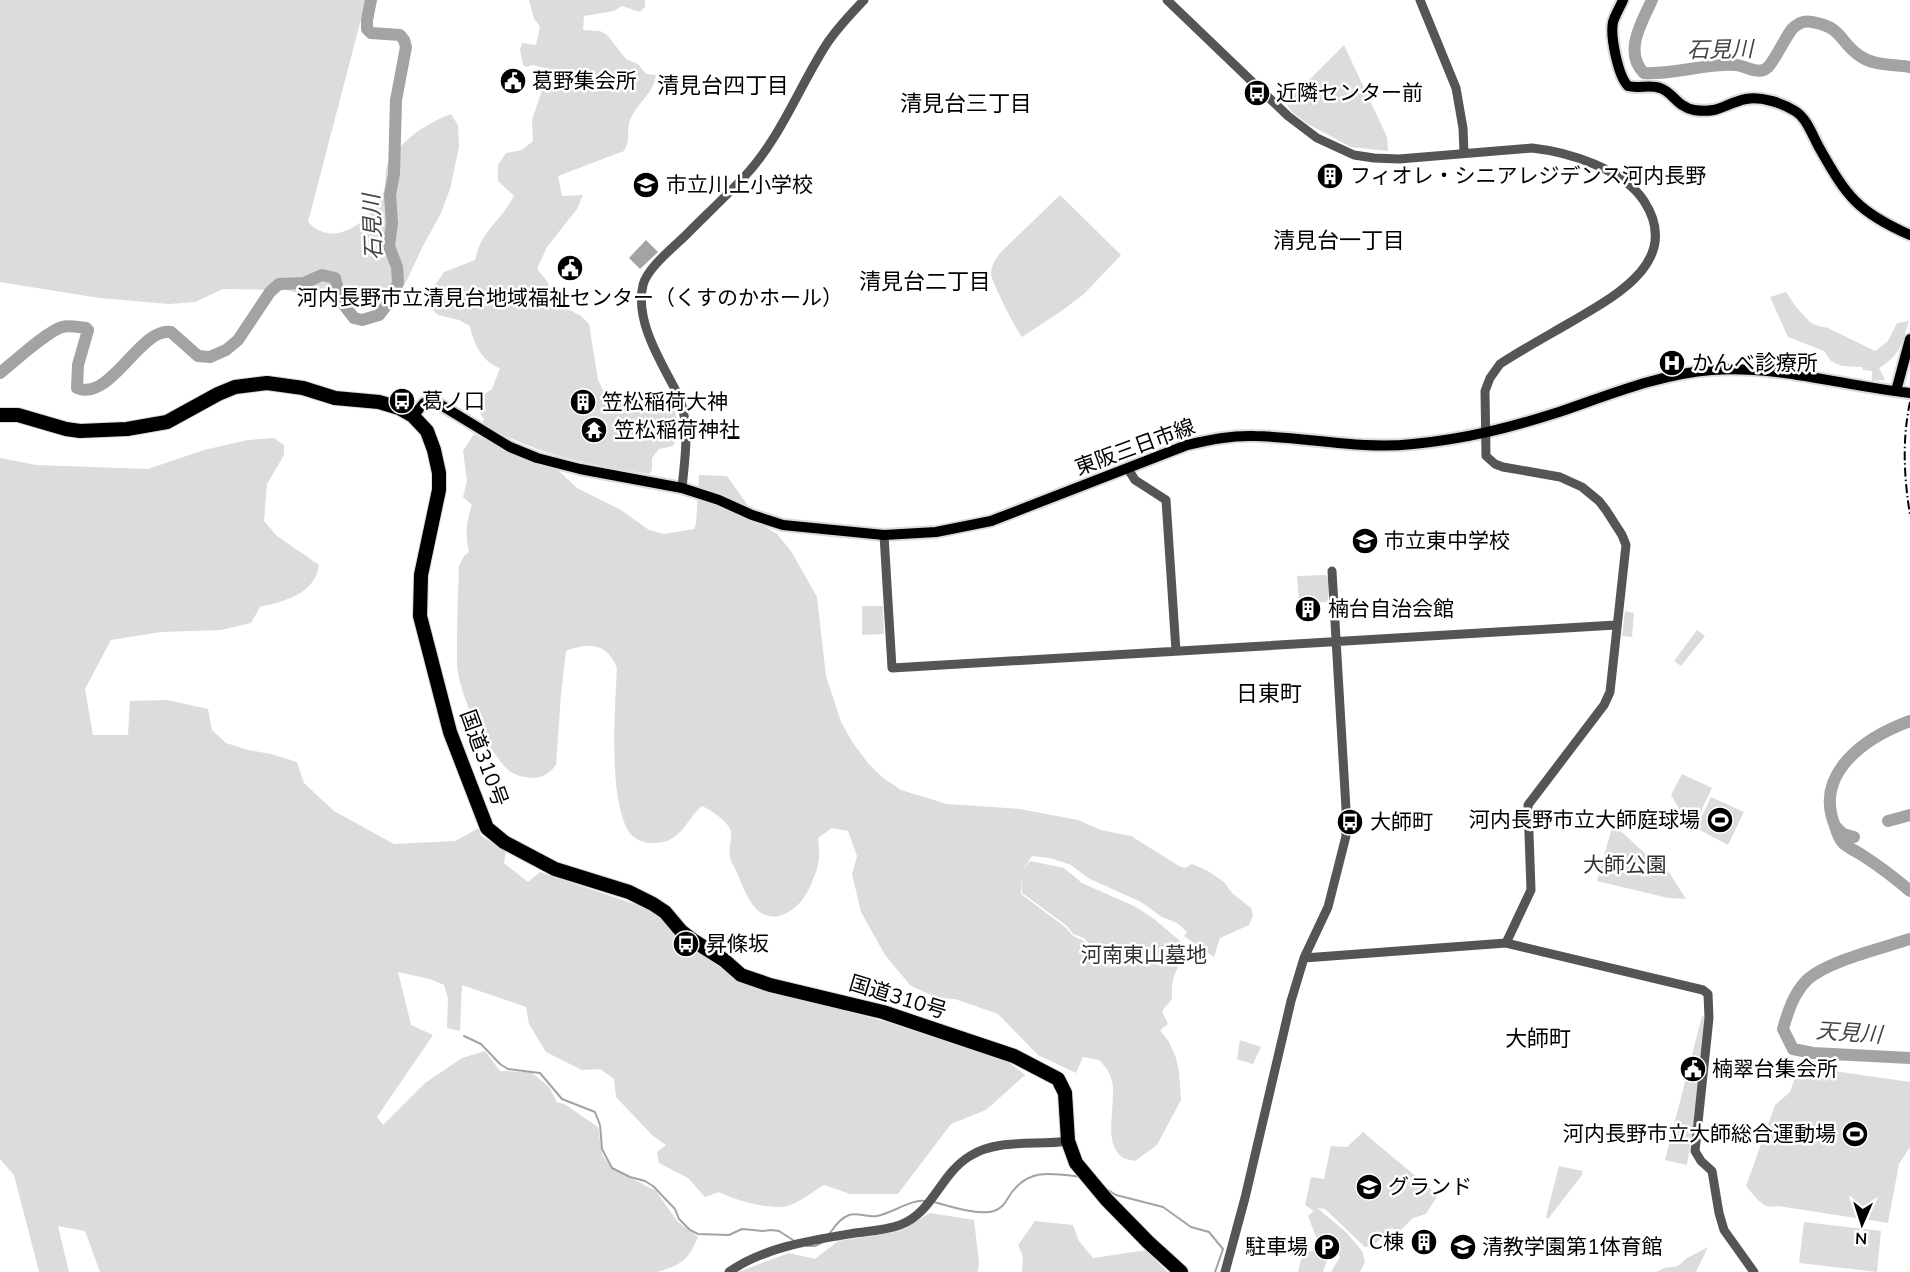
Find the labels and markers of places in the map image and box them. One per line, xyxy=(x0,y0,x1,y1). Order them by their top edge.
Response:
public building icon: 葛野集会所 xyxy=(498,66,528,96)
place label: 葛野集会所 xyxy=(532,67,637,93)
bus stop icon: 近隣センター前 xyxy=(1242,78,1272,108)
place label: 近隣センター前 xyxy=(1276,79,1423,105)
building icon: フィオレ・シニアレジデンス河内長野 xyxy=(1315,161,1345,191)
place label: フィオレ・シニアレジデンス河内長野 xyxy=(1350,162,1706,188)
school or university icon: 市立川上小学校 xyxy=(631,170,661,200)
place label: 市立川上小学校 xyxy=(666,171,813,197)
public building icon: 河内長野市立清見台地域福祉センター（くすのかホール） xyxy=(555,253,585,283)
place label: 河内長野市立清見台地域福祉センター（くすのかホール） xyxy=(297,284,843,310)
hospital icon: かんべ診療所 xyxy=(1657,348,1687,378)
place label: かんべ診療所 xyxy=(1692,349,1818,375)
bus stop icon: 葛ノ口 xyxy=(387,386,417,416)
place label: 葛ノ口 xyxy=(422,387,485,413)
building icon: 笠松稲荷大神 xyxy=(568,387,598,417)
place label: 笠松稲荷大神 xyxy=(602,388,728,414)
temple icon: 笠松稲荷神社 xyxy=(579,415,609,445)
place label: 笠松稲荷神社 xyxy=(614,416,740,442)
school or university icon: 市立東中学校 xyxy=(1350,526,1380,556)
place label: 市立東中学校 xyxy=(1384,527,1510,553)
building icon: 楠台自治会館 xyxy=(1293,594,1323,624)
place label: 楠台自治会館 xyxy=(1328,595,1454,621)
sports icon: 河内長野市立大師庭球場 xyxy=(1705,805,1735,835)
place label: 河内長野市立大師庭球場 xyxy=(1469,806,1700,832)
bus stop icon: 大師町 xyxy=(1335,807,1365,837)
place label: 大師町 xyxy=(1370,808,1433,834)
bus stop icon: 昇條坂 xyxy=(671,929,701,959)
place label: 昇條坂 xyxy=(706,930,769,956)
public building icon: 楠翠台集会所 xyxy=(1678,1054,1708,1084)
place label: 楠翠台集会所 xyxy=(1712,1055,1838,1081)
sports icon: 河内長野市立大師総合運動場 xyxy=(1840,1119,1870,1149)
place label: 河内長野市立大師総合運動場 xyxy=(1563,1120,1836,1146)
school or university icon: グランド xyxy=(1354,1172,1384,1202)
place label: グランド xyxy=(1388,1173,1472,1199)
building icon: C棟 xyxy=(1409,1227,1439,1257)
place label: C棟 xyxy=(1369,1228,1404,1254)
parking icon: 駐車場 xyxy=(1312,1232,1342,1262)
school or university icon: 清教学園第1体育館 xyxy=(1448,1232,1478,1262)
place label: 駐車場 xyxy=(1245,1233,1308,1259)
place label: 清教学園第1体育館 xyxy=(1482,1233,1663,1259)

